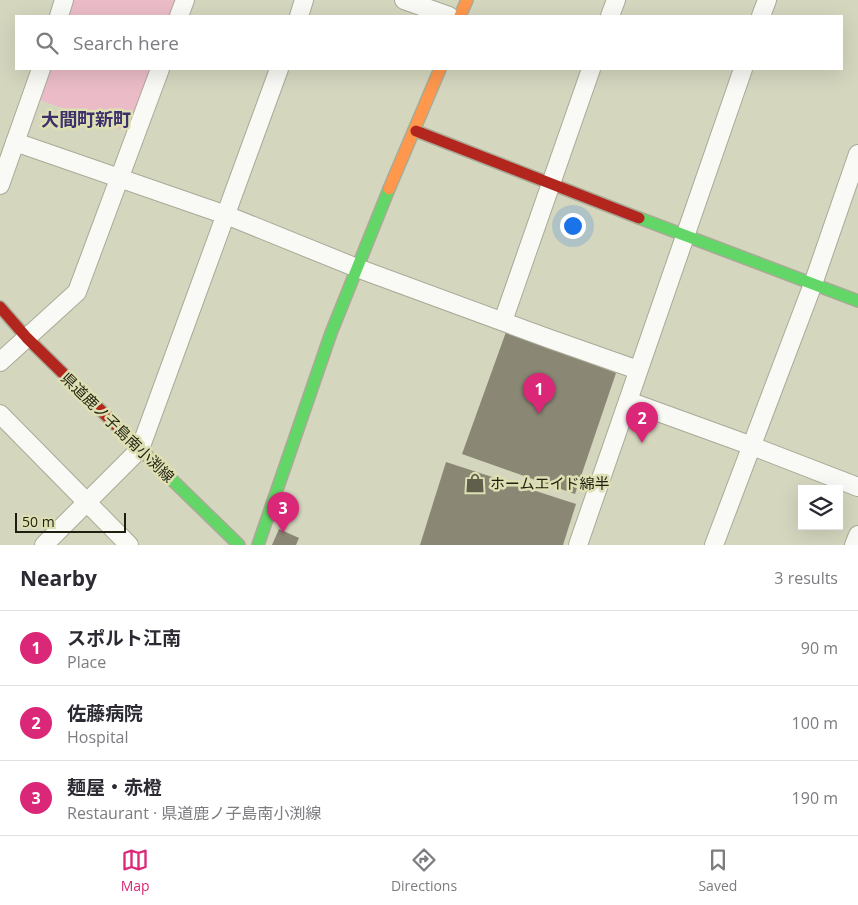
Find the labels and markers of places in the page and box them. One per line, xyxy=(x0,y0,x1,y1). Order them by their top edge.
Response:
pin: 1 xyxy=(523,373,555,414)
pin: 2 xyxy=(626,402,658,443)
shop icon: ホームエイド綿半 xyxy=(464,472,486,494)
place label: ホームエイド綿半 xyxy=(490,473,610,493)
pin: 3 xyxy=(267,492,299,533)

